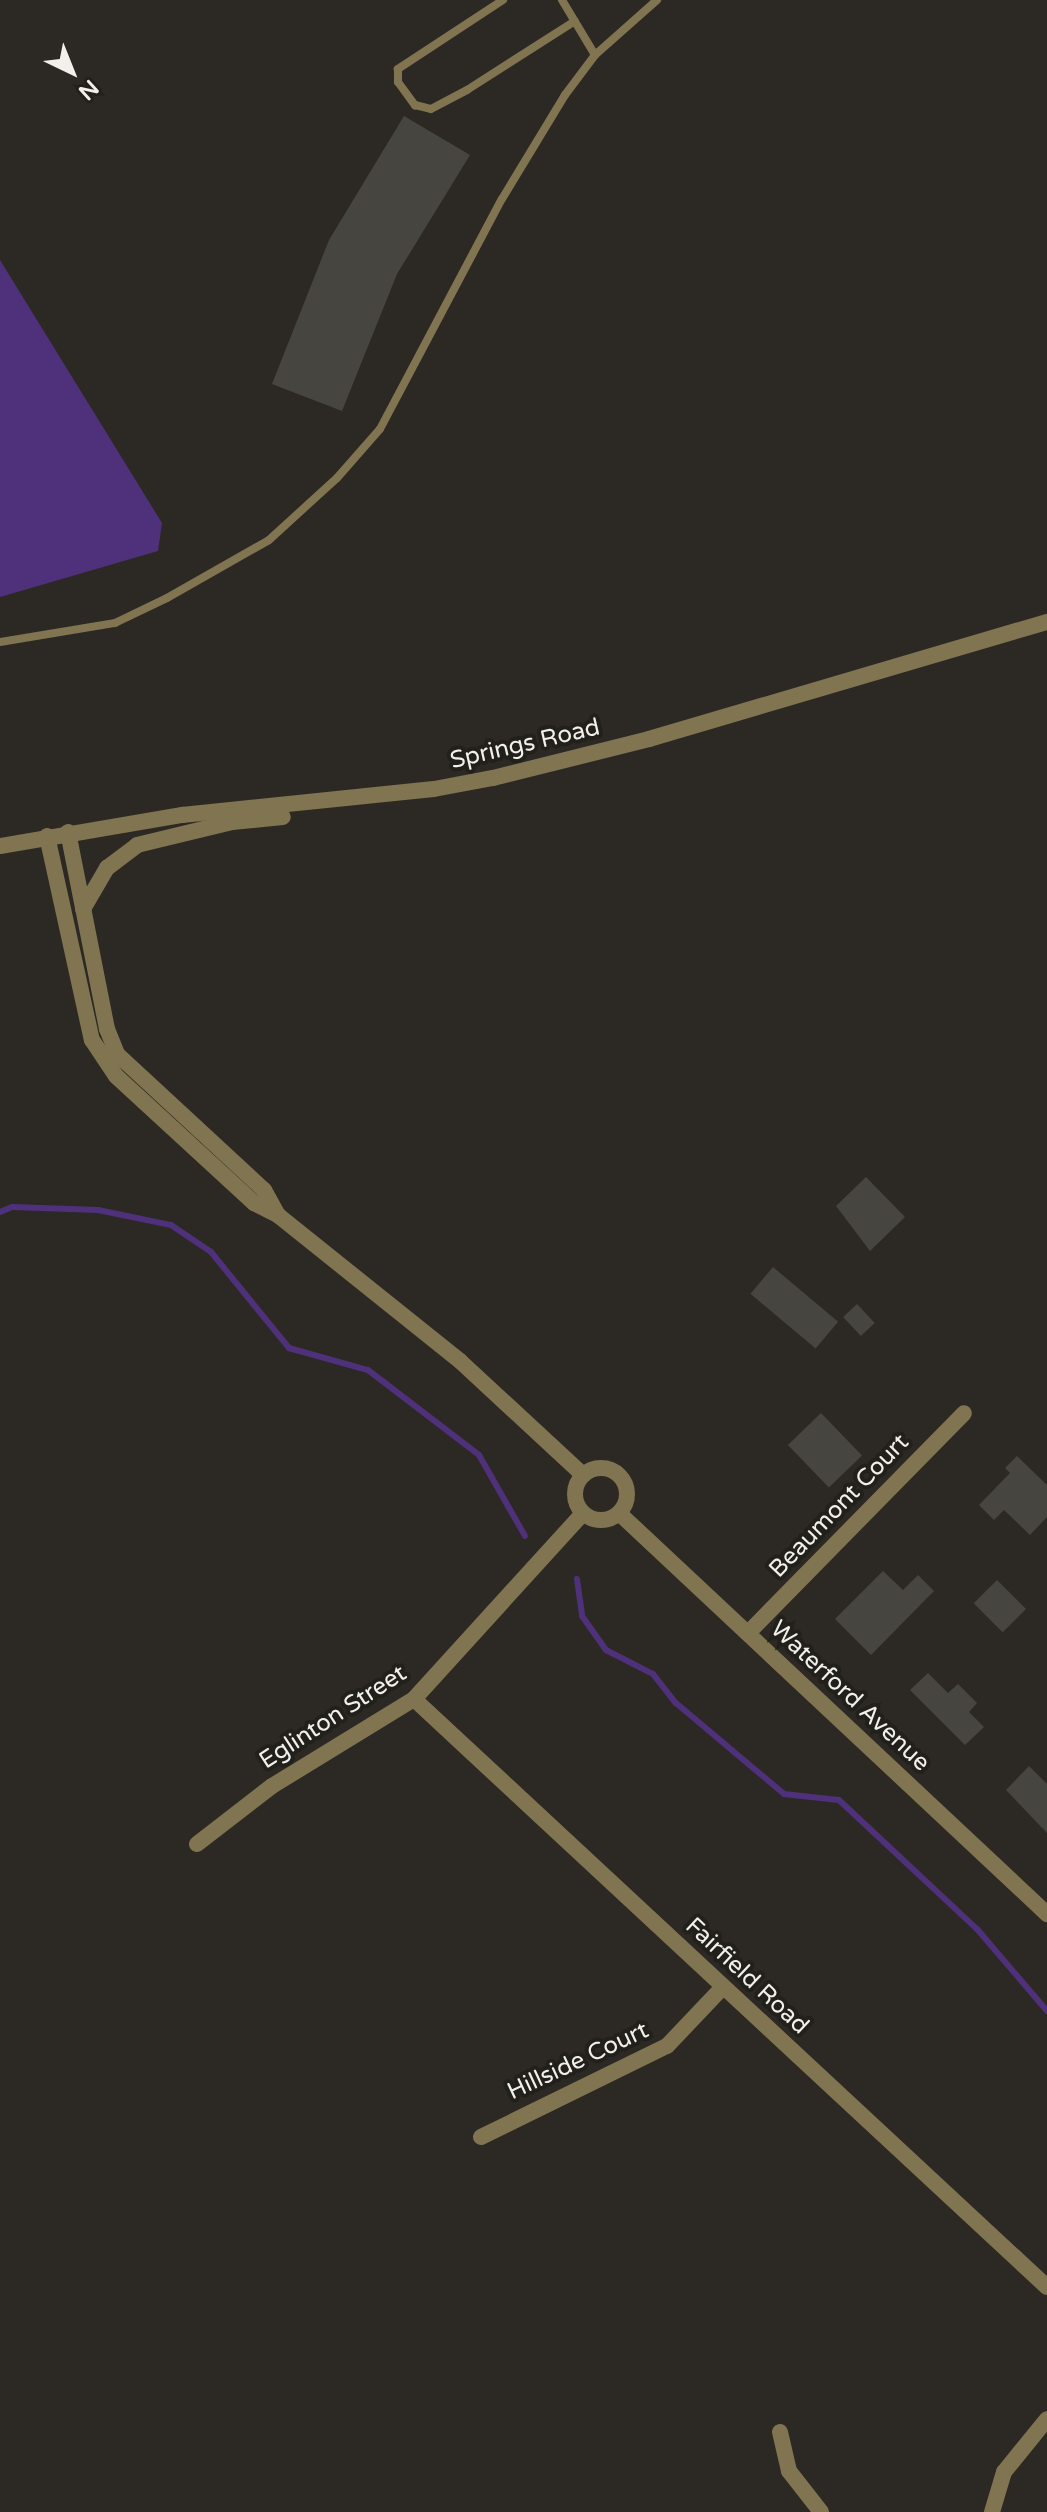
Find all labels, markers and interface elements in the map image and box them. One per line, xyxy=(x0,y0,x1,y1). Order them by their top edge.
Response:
north arrow xyxy=(32,32,112,112)
text: N xyxy=(73,74,104,105)
street label: Springs Road xyxy=(447,713,603,775)
street label: Beaumont Court xyxy=(763,1428,915,1584)
street label: Waterford Avenue xyxy=(764,1615,936,1777)
street label: Eglinton Street xyxy=(254,1659,412,1775)
street label: Fairfield Road xyxy=(679,1912,815,2040)
street label: Hillside Court xyxy=(503,2016,653,2106)

